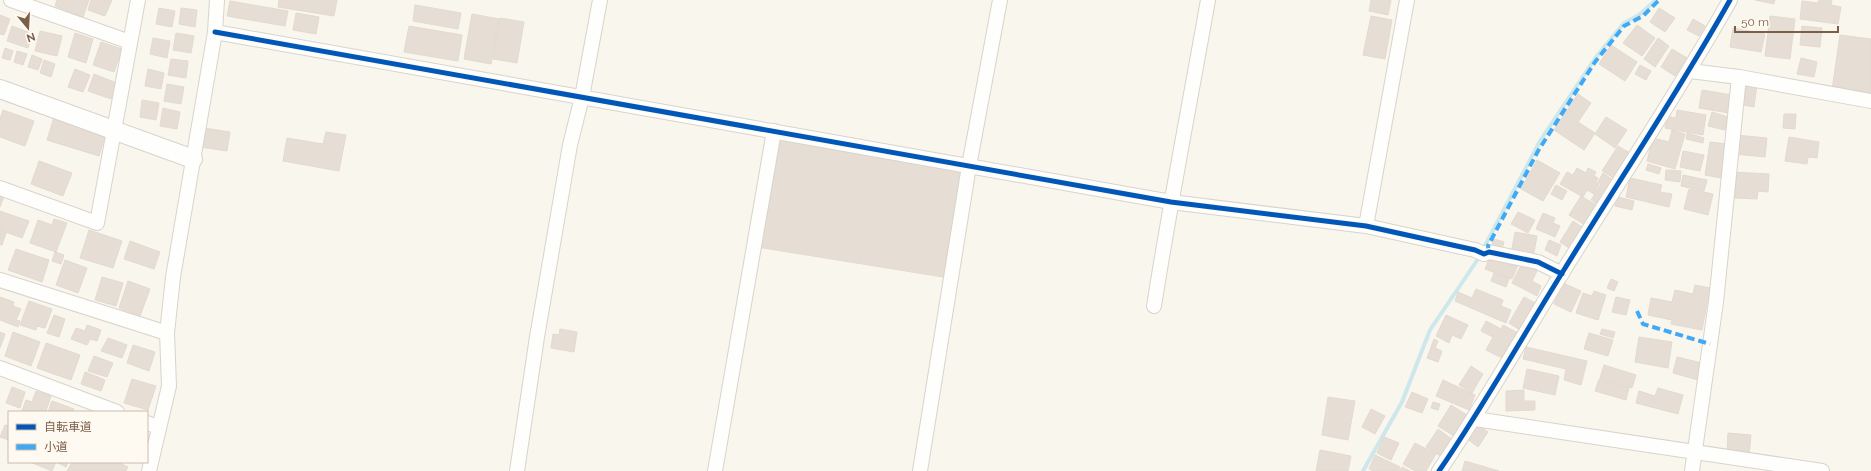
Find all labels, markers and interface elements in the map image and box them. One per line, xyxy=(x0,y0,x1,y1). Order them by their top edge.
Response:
north arrow xyxy=(8,8,48,48)
scale bar xyxy=(1735,8,1838,34)
text: 50 m xyxy=(1741,15,1769,29)
text: N xyxy=(25,30,37,45)
legend xyxy=(8,411,148,463)
text: 自転車道 xyxy=(44,420,92,434)
text: 小道 xyxy=(44,440,68,454)

